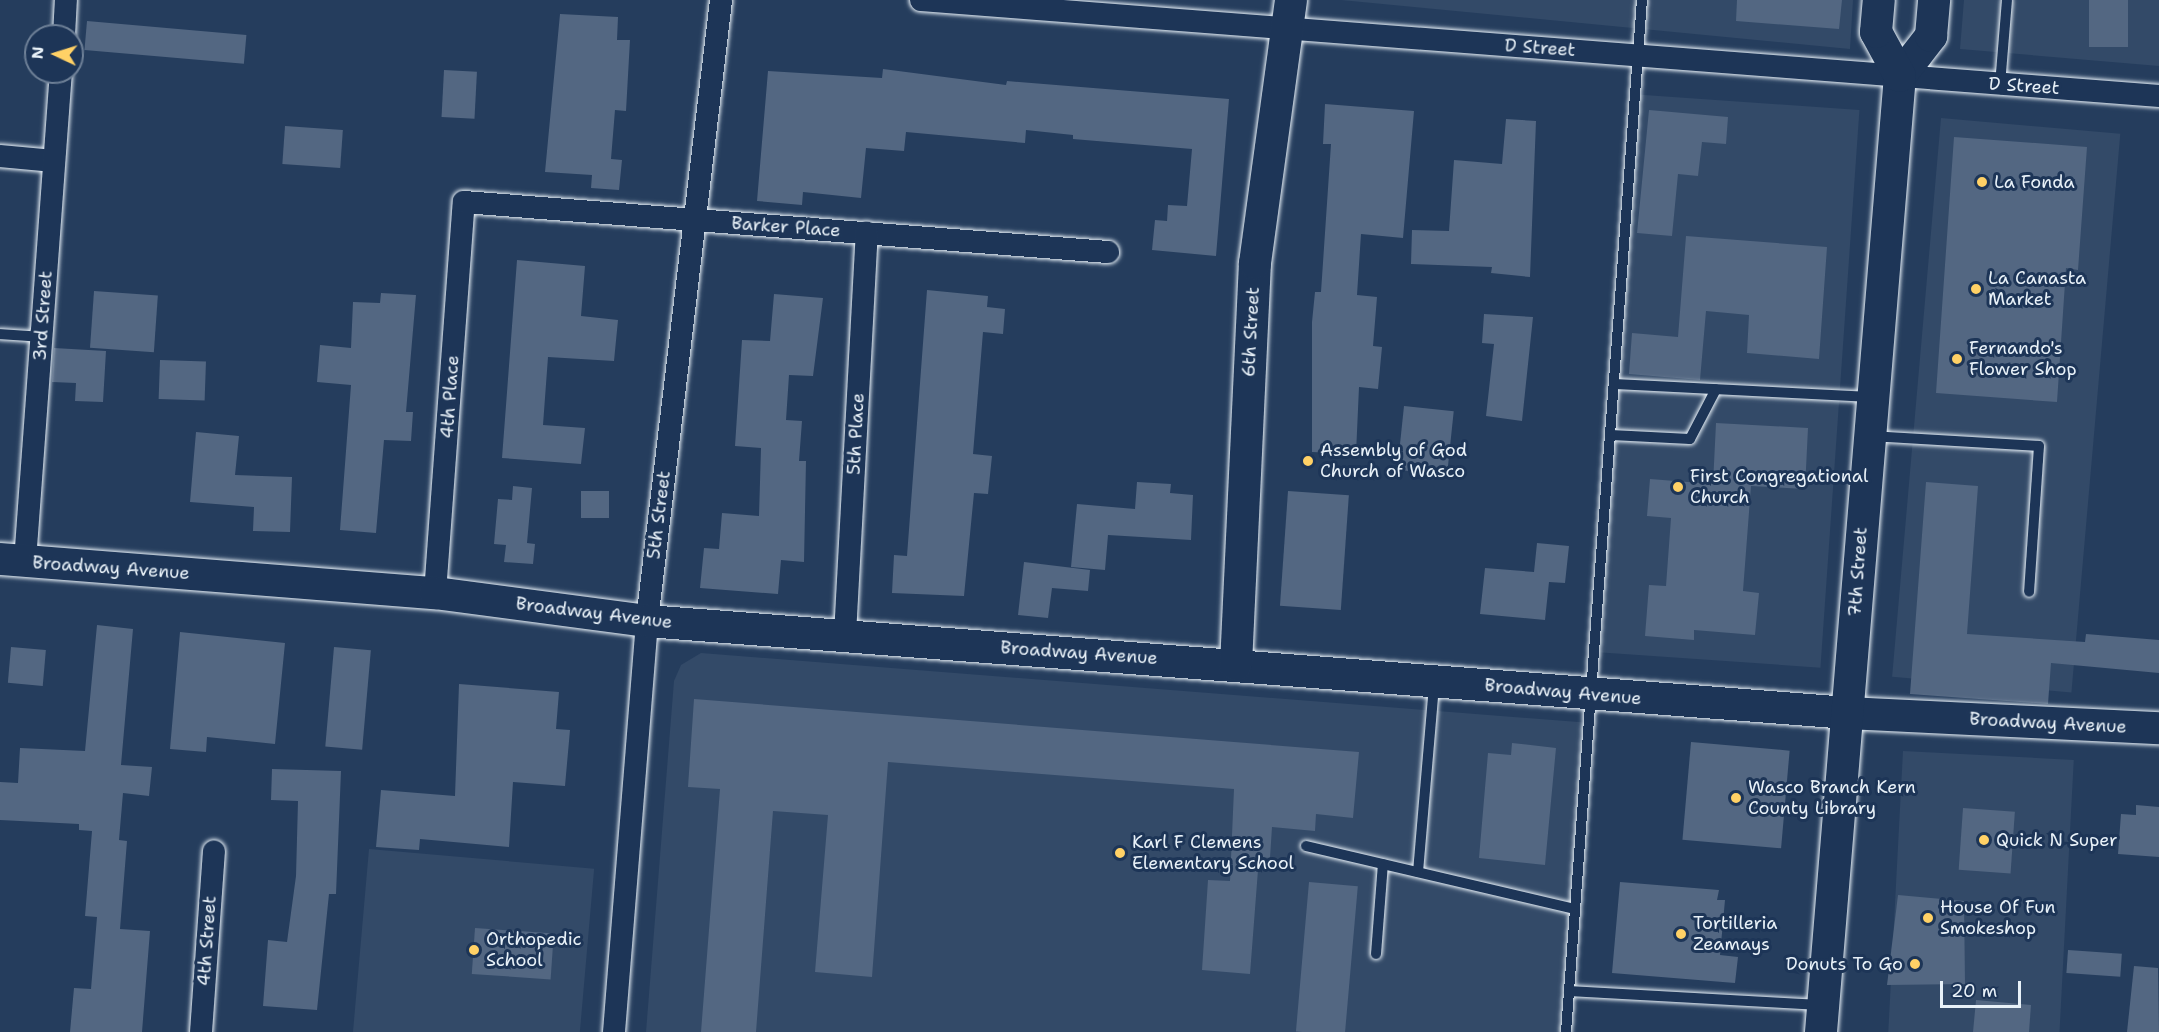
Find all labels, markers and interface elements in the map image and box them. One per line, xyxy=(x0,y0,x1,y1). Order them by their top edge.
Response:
north arrow xyxy=(24,24,84,84)
street label: D Street xyxy=(1504,35,1576,61)
text: N xyxy=(27,46,48,60)
street label: D Street xyxy=(1988,73,2060,99)
place label: La Fonda xyxy=(1994,171,2075,193)
marker: La Fonda xyxy=(1975,175,1989,189)
street label: Barker Place xyxy=(731,212,841,242)
place label: La Canasta Market xyxy=(1988,268,2086,310)
street label: 3rd Street xyxy=(29,270,57,362)
marker: La Canasta Market xyxy=(1969,282,1983,296)
street label: 6th Street xyxy=(1238,286,1264,378)
place label: Fernando's Flower Shop xyxy=(1969,338,2077,380)
marker: Fernando's Flower Shop xyxy=(1950,352,1964,366)
street label: 4th Place xyxy=(436,355,464,439)
street label: 5th Place xyxy=(843,393,869,475)
place label: Assembly of God Church of Wasco xyxy=(1320,440,1467,482)
marker: Assembly of God Church of Wasco xyxy=(1301,454,1315,468)
place label: First Congregational Church xyxy=(1690,466,1868,508)
street label: 5th Street xyxy=(643,470,675,560)
marker: First Congregational Church xyxy=(1671,480,1685,494)
street label: 7th Street xyxy=(1844,526,1872,618)
street label: Broadway Avenue xyxy=(32,552,190,584)
street label: Broadway Avenue xyxy=(515,593,673,633)
street label: Broadway Avenue xyxy=(1000,637,1158,669)
street label: Broadway Avenue xyxy=(1484,674,1642,710)
street label: Broadway Avenue xyxy=(1969,708,2127,738)
place label: Wasco Branch Kern County Library xyxy=(1748,777,1916,820)
marker: Wasco Branch Kern County Library xyxy=(1729,791,1743,805)
place label: Quick N Super xyxy=(1996,829,2118,851)
place label: Karl F Clemens Elementary School xyxy=(1132,832,1294,874)
marker: Quick N Super xyxy=(1977,833,1991,847)
marker: Karl F Clemens Elementary School xyxy=(1113,846,1127,860)
street label: 4th Street xyxy=(193,895,221,987)
place label: House Of Fun Smokeshop xyxy=(1940,897,2056,940)
marker: House Of Fun Smokeshop xyxy=(1921,911,1935,925)
place label: Tortilleria Zeamays xyxy=(1693,913,1777,956)
marker: Tortilleria Zeamays xyxy=(1674,927,1688,941)
place label: Orthopedic School xyxy=(486,929,582,972)
marker: Orthopedic School xyxy=(467,943,481,957)
place label: Donuts To Go xyxy=(1786,953,1903,975)
marker: Donuts To Go xyxy=(1908,957,1922,971)
scale bar xyxy=(1943,969,2024,1007)
text: 20 m xyxy=(1951,979,1997,1003)

